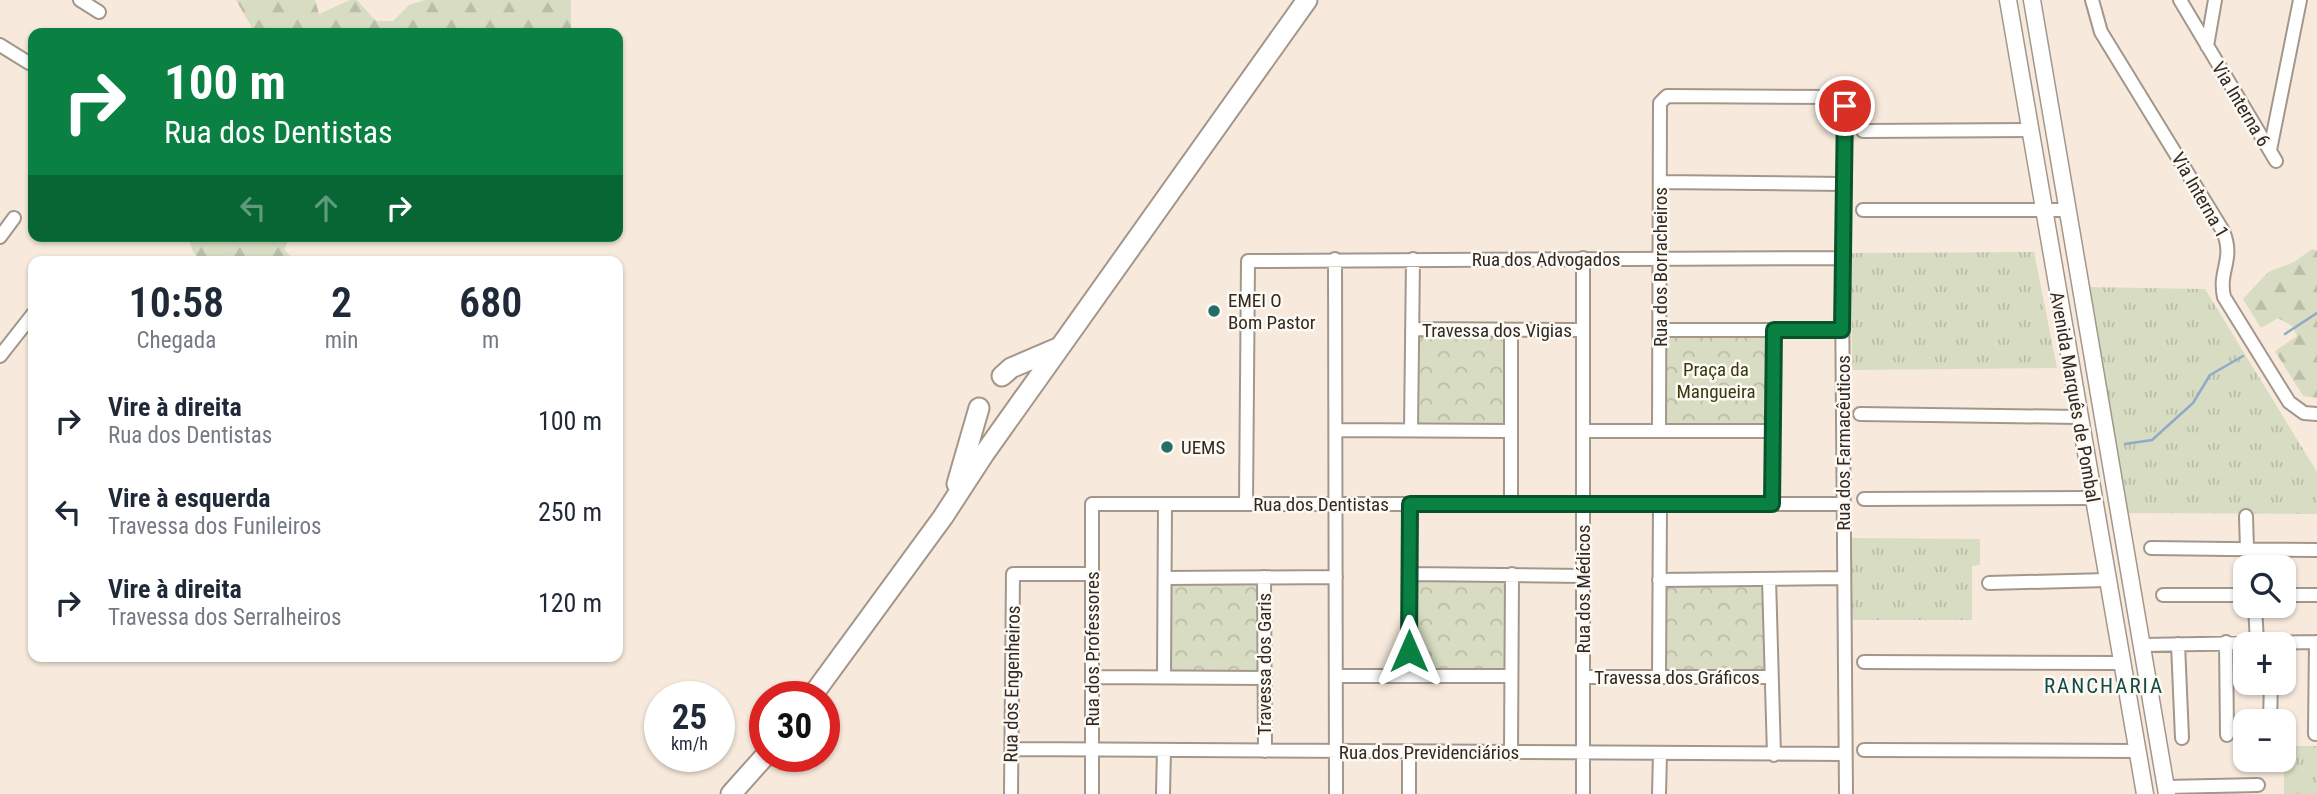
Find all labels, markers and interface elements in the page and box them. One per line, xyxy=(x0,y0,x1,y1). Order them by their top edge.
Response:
text: 100 m xyxy=(164,54,286,111)
icon: right xyxy=(49,56,140,147)
street label: Via Interna 6 xyxy=(2207,57,2275,151)
pin xyxy=(1815,76,1875,136)
icon: arrive xyxy=(1826,87,1864,125)
text: Rua dos Dentistas xyxy=(164,113,393,151)
street label: Via Interna 1 xyxy=(2166,148,2234,242)
street label: Rua dos Borracheiros xyxy=(1649,187,1672,347)
icon: left xyxy=(234,189,272,227)
icon: ahead xyxy=(307,189,345,227)
icon: right xyxy=(380,189,418,227)
street label: Rua dos Advogados xyxy=(1472,248,1620,271)
text: 10:58 xyxy=(129,278,224,327)
text: 2 xyxy=(331,278,352,327)
text: 680 xyxy=(459,278,522,327)
place label: EMEI O Bom Pastor xyxy=(1228,289,1316,334)
street label: Avenida Marquês de Pombal xyxy=(2045,290,2105,504)
marker: EMEI O Bom Pastor xyxy=(1206,303,1222,319)
street label: Travessa dos Vigias xyxy=(1422,319,1572,342)
text: Chegada xyxy=(137,327,216,354)
text: min xyxy=(325,327,358,354)
text: m xyxy=(482,327,499,354)
street label: Rua dos Farmacêuticos xyxy=(1832,355,1855,531)
park label: Praça da Mangueira xyxy=(1677,358,1756,403)
text: Vire à direita xyxy=(108,392,242,422)
icon: right xyxy=(49,402,87,440)
text: 100 m xyxy=(538,406,602,436)
text: Rua dos Dentistas xyxy=(108,422,272,449)
place label: UEMS xyxy=(1181,436,1225,459)
marker: UEMS xyxy=(1159,439,1175,455)
text: Vire à esquerda xyxy=(108,483,271,513)
icon: left xyxy=(49,493,87,531)
street label: Rua dos Dentistas xyxy=(1253,493,1389,516)
text: 250 m xyxy=(538,497,602,527)
text: Travessa dos Funileiros xyxy=(108,513,322,540)
street label: Rua dos Médicos xyxy=(1572,525,1595,653)
map controls xyxy=(2233,555,2296,772)
button: search xyxy=(2233,555,2296,618)
street label: Rua dos Professores xyxy=(1081,571,1104,727)
text: Vire à direita xyxy=(108,574,242,604)
icon: right xyxy=(49,584,87,622)
text: 120 m xyxy=(538,588,602,618)
street label: Travessa dos Garis xyxy=(1253,593,1276,735)
text: Travessa dos Serralheiros xyxy=(108,604,342,631)
street label: Rua dos Engenheiros xyxy=(999,605,1025,763)
position arrow xyxy=(1372,614,1446,688)
button: + xyxy=(2233,632,2296,695)
street label: Travessa dos Gráficos xyxy=(1594,666,1760,689)
district label: RANCHARIA xyxy=(2044,674,2164,698)
speed limit sign: 30 xyxy=(749,681,840,772)
text: 25 xyxy=(672,697,707,738)
button: − xyxy=(2233,709,2296,772)
text: km/h xyxy=(671,733,708,754)
street label: Rua dos Previdenciários xyxy=(1339,741,1519,764)

